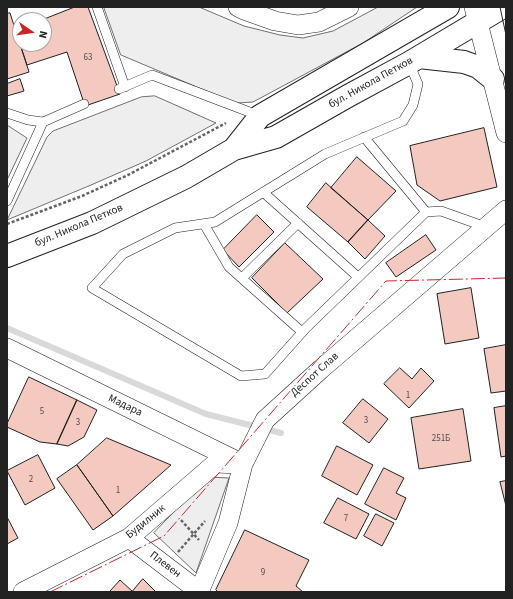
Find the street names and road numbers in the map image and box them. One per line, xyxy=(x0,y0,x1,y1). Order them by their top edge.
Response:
street label: бул. Никола Петков xyxy=(327,54,415,112)
street label: бул. Никола Петков xyxy=(33,202,125,250)
street label: Деспот Слав xyxy=(288,350,342,400)
street label: Мадара xyxy=(106,392,144,420)
street label: Будилник xyxy=(124,502,168,542)
street label: Плевен xyxy=(147,549,183,581)

